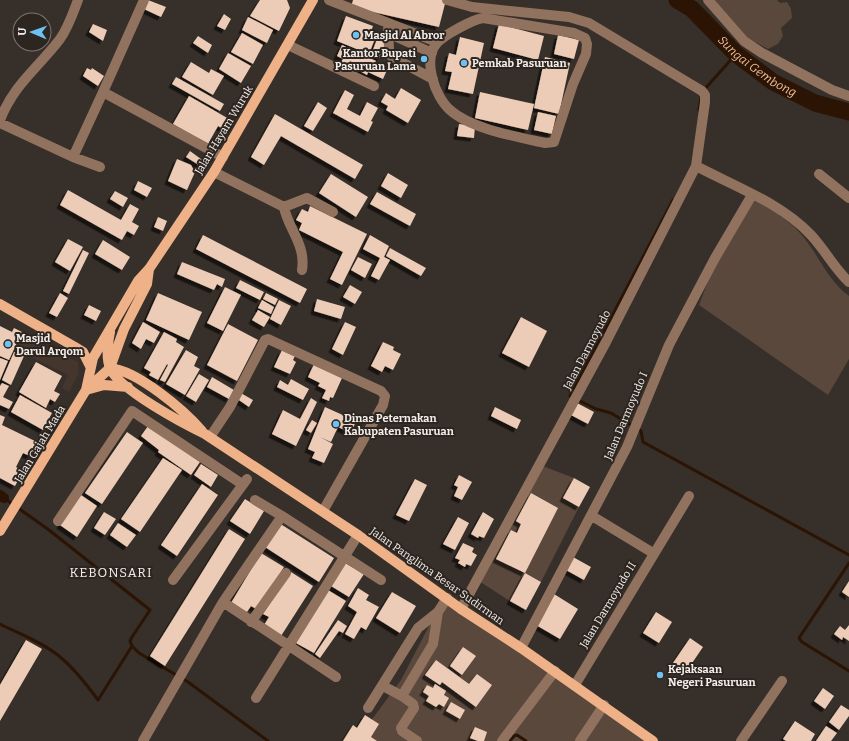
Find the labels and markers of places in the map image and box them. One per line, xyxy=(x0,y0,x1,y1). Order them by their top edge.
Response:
place label: Masjid Al Abror xyxy=(364,29,445,42)
marker: Masjid Al Abror xyxy=(351,30,361,40)
place label: Kantor Bupati Pasuruan Lama xyxy=(335,47,417,73)
marker: Kantor Bupati Pasuruan Lama xyxy=(419,54,429,64)
place label: Pemkab Pasuruan xyxy=(472,57,567,70)
marker: Pemkab Pasuruan xyxy=(459,58,469,68)
place label: Masjid Darul Arqom xyxy=(16,332,84,358)
marker: Masjid Darul Arqom xyxy=(3,339,13,349)
place label: Dinas Peternakan Kabupaten Pasuruan xyxy=(344,412,454,438)
marker: Dinas Peternakan Kabupaten Pasuruan xyxy=(331,419,341,429)
place label: Kejaksaan Negeri Pasuruan xyxy=(668,663,756,689)
marker: Kejaksaan Negeri Pasuruan xyxy=(655,670,665,680)

